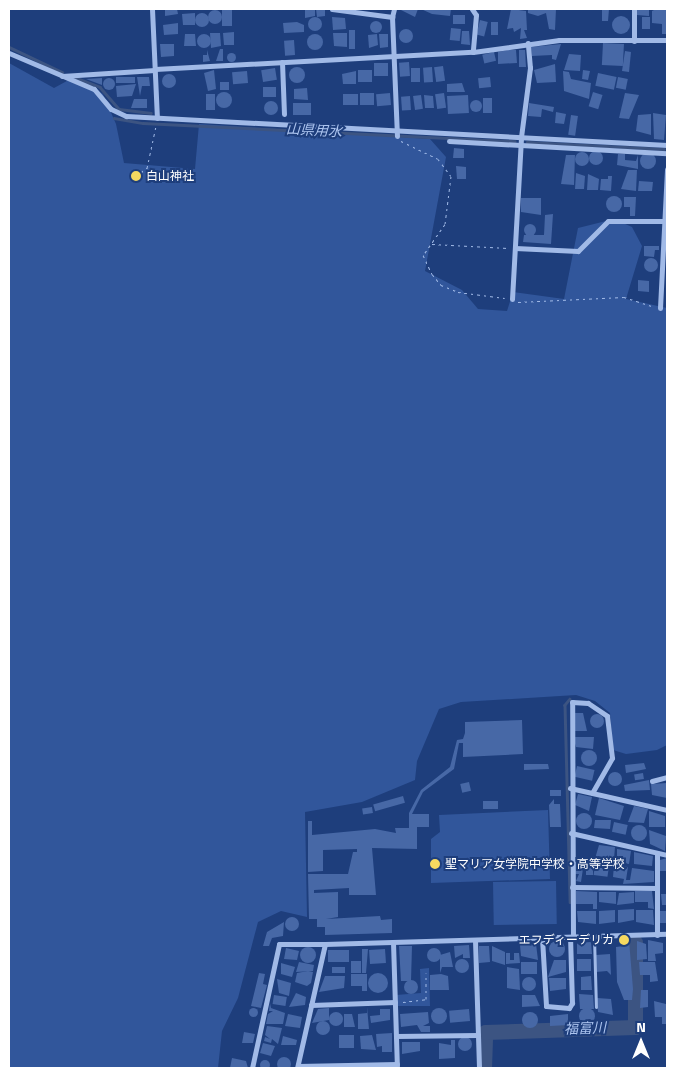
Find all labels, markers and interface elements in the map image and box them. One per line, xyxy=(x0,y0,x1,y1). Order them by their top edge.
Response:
water label: 山県用水 xyxy=(286,120,342,140)
place label: 白山神社 xyxy=(146,169,194,183)
marker: 白山神社 xyxy=(130,170,142,182)
place label: 聖マリア女学院中学校・高等学校 xyxy=(445,857,625,871)
marker: 聖マリア女学院中学校・高等学校 xyxy=(429,858,441,870)
place label: エフディーデリカ xyxy=(518,933,614,947)
marker: エフディーデリカ xyxy=(618,934,630,946)
text: N xyxy=(636,1016,646,1037)
north arrow xyxy=(616,1017,666,1067)
water label: 福富川 xyxy=(564,1019,606,1037)

